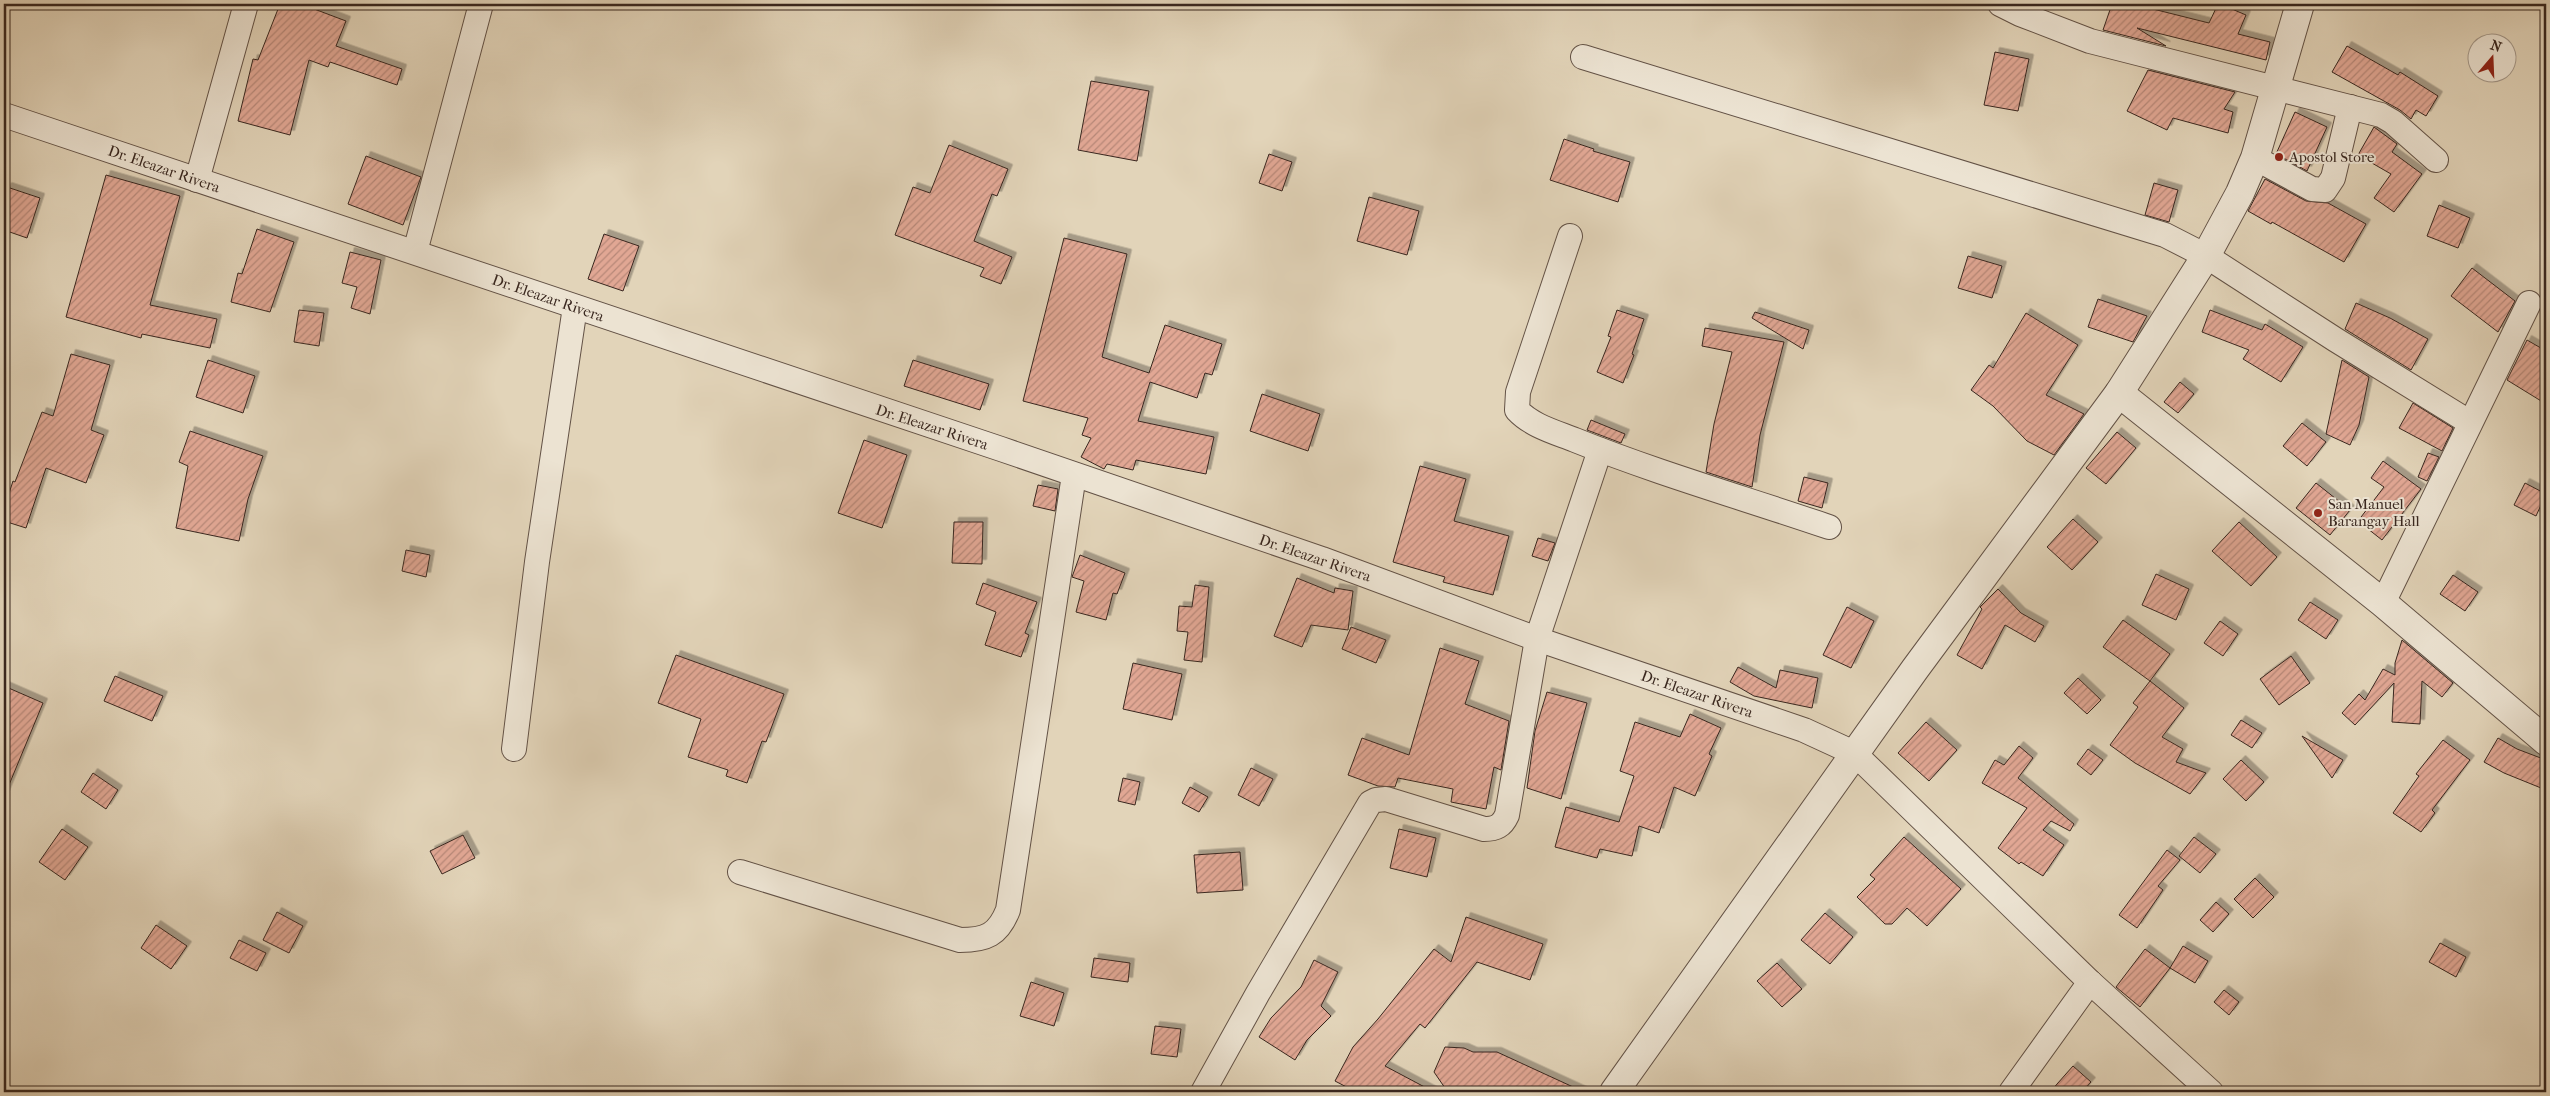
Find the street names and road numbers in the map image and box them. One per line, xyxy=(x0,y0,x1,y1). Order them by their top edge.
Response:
street label: Dr. Eleazar Rivera xyxy=(106,141,223,197)
street label: Dr. Eleazar Rivera xyxy=(490,270,607,326)
street label: Dr. Eleazar Rivera xyxy=(873,400,992,454)
street label: Dr. Eleazar Rivera xyxy=(1257,530,1374,586)
street label: Dr. Eleazar Rivera xyxy=(1639,666,1756,722)

